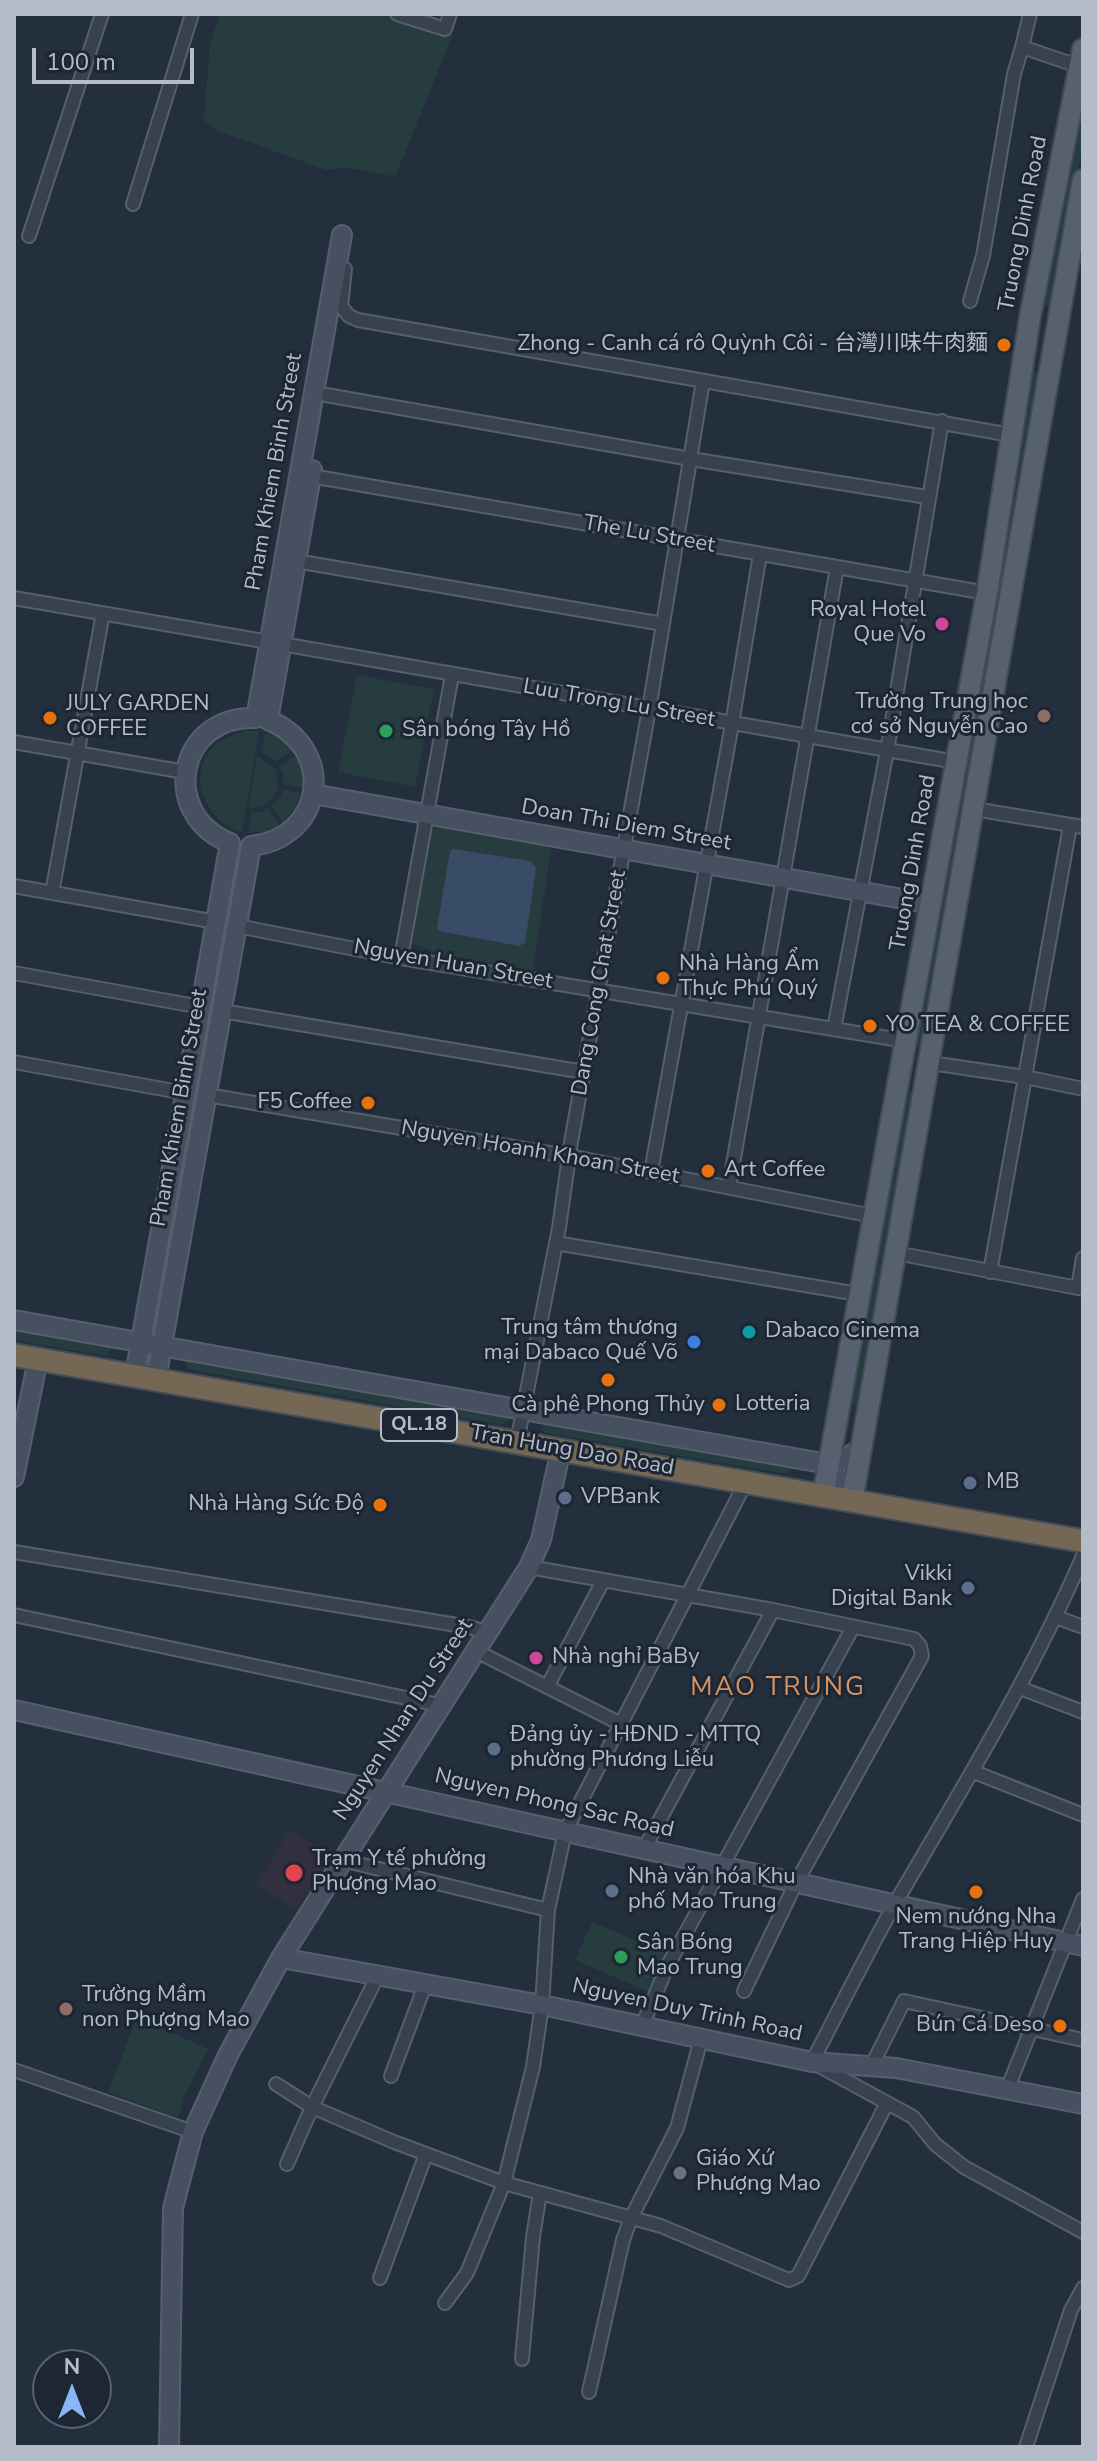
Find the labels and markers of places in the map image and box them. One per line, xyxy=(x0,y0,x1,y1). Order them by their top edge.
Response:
place label: Zhong - Canh cá rô Quỳnh Côi - 台灣川味牛肉麵 xyxy=(517,332,988,358)
marker: Zhong - Canh cá rô Quỳnh Côi - 台灣川味牛肉麵 xyxy=(995,336,1013,354)
place label: Royal Hotel Que Vo xyxy=(810,598,926,650)
marker: Royal Hotel Que Vo xyxy=(933,615,951,633)
place label: Trường Trung học cơ sở Nguyễn Cao xyxy=(851,690,1028,742)
place label: JULY GARDEN COFFEE xyxy=(66,692,209,744)
marker: Trường Trung học cơ sở Nguyễn Cao xyxy=(1035,707,1053,725)
marker: JULY GARDEN COFFEE xyxy=(41,709,59,727)
place label: Sân bóng Tây Hồ xyxy=(402,718,570,744)
marker: Sân bóng Tây Hồ xyxy=(377,722,395,740)
place label: Nhà Hàng Ẩm Thực Phú Quý xyxy=(679,952,819,1004)
marker: Nhà Hàng Ẩm Thực Phú Quý xyxy=(654,969,672,987)
place label: YO TEA & COFFEE xyxy=(886,1013,1070,1039)
marker: YO TEA & COFFEE xyxy=(861,1017,879,1035)
place label: F5 Coffee xyxy=(258,1090,352,1116)
marker: F5 Coffee xyxy=(359,1094,377,1112)
place label: Art Coffee xyxy=(724,1158,825,1184)
marker: Art Coffee xyxy=(699,1162,717,1180)
place label: Trung tâm thương mại Dabaco Quế Võ xyxy=(484,1316,678,1368)
place label: Dabaco Cinema xyxy=(765,1319,920,1345)
marker: Dabaco Cinema xyxy=(740,1323,758,1341)
marker: Trung tâm thương mại Dabaco Quế Võ xyxy=(685,1333,703,1351)
marker: Cà phê Phong Thủy xyxy=(599,1371,617,1389)
place label: Lotteria xyxy=(735,1392,810,1418)
place label: Cà phê Phong Thủy xyxy=(511,1393,705,1419)
marker: Lotteria xyxy=(710,1396,728,1414)
place label: MB xyxy=(986,1470,1020,1496)
marker: MB xyxy=(961,1474,979,1492)
place label: VPBank xyxy=(581,1485,660,1511)
marker: VPBank xyxy=(556,1489,574,1507)
place label: Nhà Hàng Sức Độ xyxy=(188,1492,364,1518)
marker: Nhà Hàng Sức Độ xyxy=(371,1496,389,1514)
place label: Vikki Digital Bank xyxy=(831,1562,952,1614)
marker: Vikki Digital Bank xyxy=(959,1579,977,1597)
place label: Nhà nghỉ BaBy xyxy=(552,1645,699,1671)
marker: Nhà nghỉ BaBy xyxy=(527,1649,545,1667)
place label: Đảng ủy - HĐND - MTTQ phường Phương Liễu xyxy=(510,1723,761,1774)
marker: Đảng ủy - HĐND - MTTQ phường Phương Liễu xyxy=(485,1740,503,1758)
place label: Trạm Y tế phường Phượng Mao xyxy=(312,1847,486,1898)
marker: Trạm Y tế phường Phượng Mao xyxy=(283,1862,305,1884)
place label: Nhà văn hóa Khu phố Mao Trung xyxy=(628,1865,796,1916)
marker: Nhà văn hóa Khu phố Mao Trung xyxy=(603,1882,621,1900)
marker: Nem nướng Nha Trang Hiệp Huy xyxy=(967,1883,985,1901)
place label: Nem nướng Nha Trang Hiệp Huy xyxy=(895,1905,1057,1956)
place label: Sân Bóng Mao Trung xyxy=(637,1931,743,1982)
marker: Sân Bóng Mao Trung xyxy=(612,1948,630,1966)
place label: Trường Mầm non Phượng Mao xyxy=(82,1983,250,2034)
marker: Trường Mầm non Phượng Mao xyxy=(57,2000,75,2018)
place label: Bún Cá Deso xyxy=(916,2013,1044,2039)
marker: Bún Cá Deso xyxy=(1051,2017,1069,2035)
place label: Giáo Xứ Phượng Mao xyxy=(696,2147,821,2198)
marker: Giáo Xứ Phượng Mao xyxy=(671,2164,689,2182)

